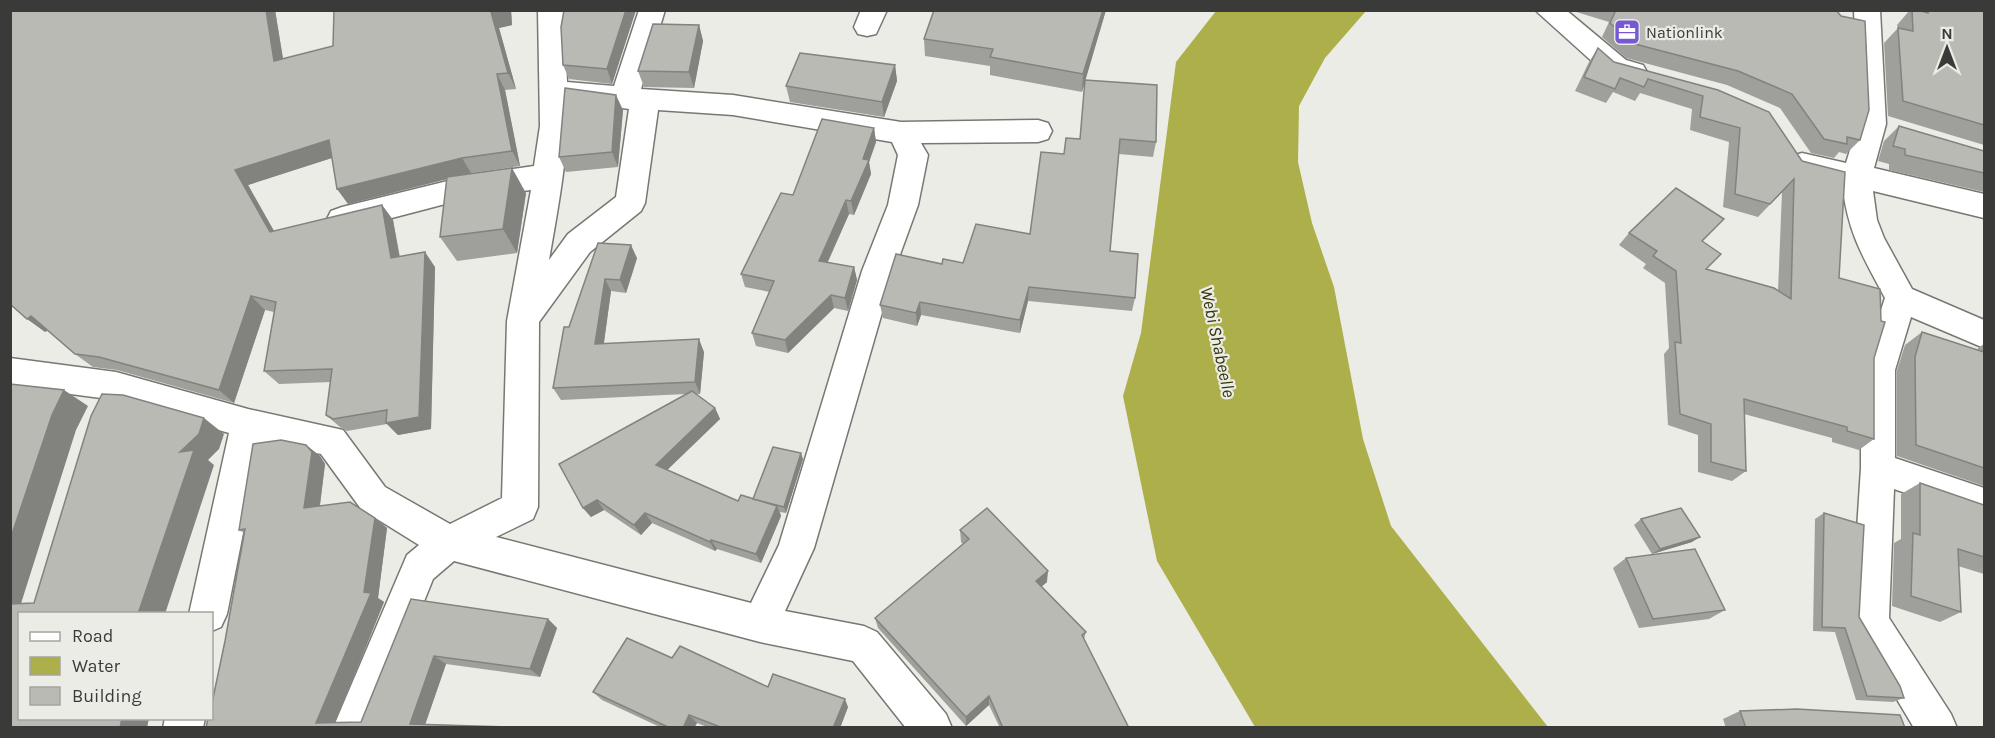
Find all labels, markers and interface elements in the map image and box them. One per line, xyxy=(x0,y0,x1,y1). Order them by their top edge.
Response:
office icon: Nationlink xyxy=(1612,17,1642,47)
north arrow xyxy=(1917,18,1977,78)
place label: Nationlink xyxy=(1646,23,1723,42)
text: N xyxy=(1941,24,1953,43)
water label: Webi Shabeelle xyxy=(1196,285,1240,399)
legend xyxy=(18,612,213,720)
text: Road xyxy=(72,625,113,647)
text: Water xyxy=(72,655,120,677)
text: Building xyxy=(72,685,142,707)

